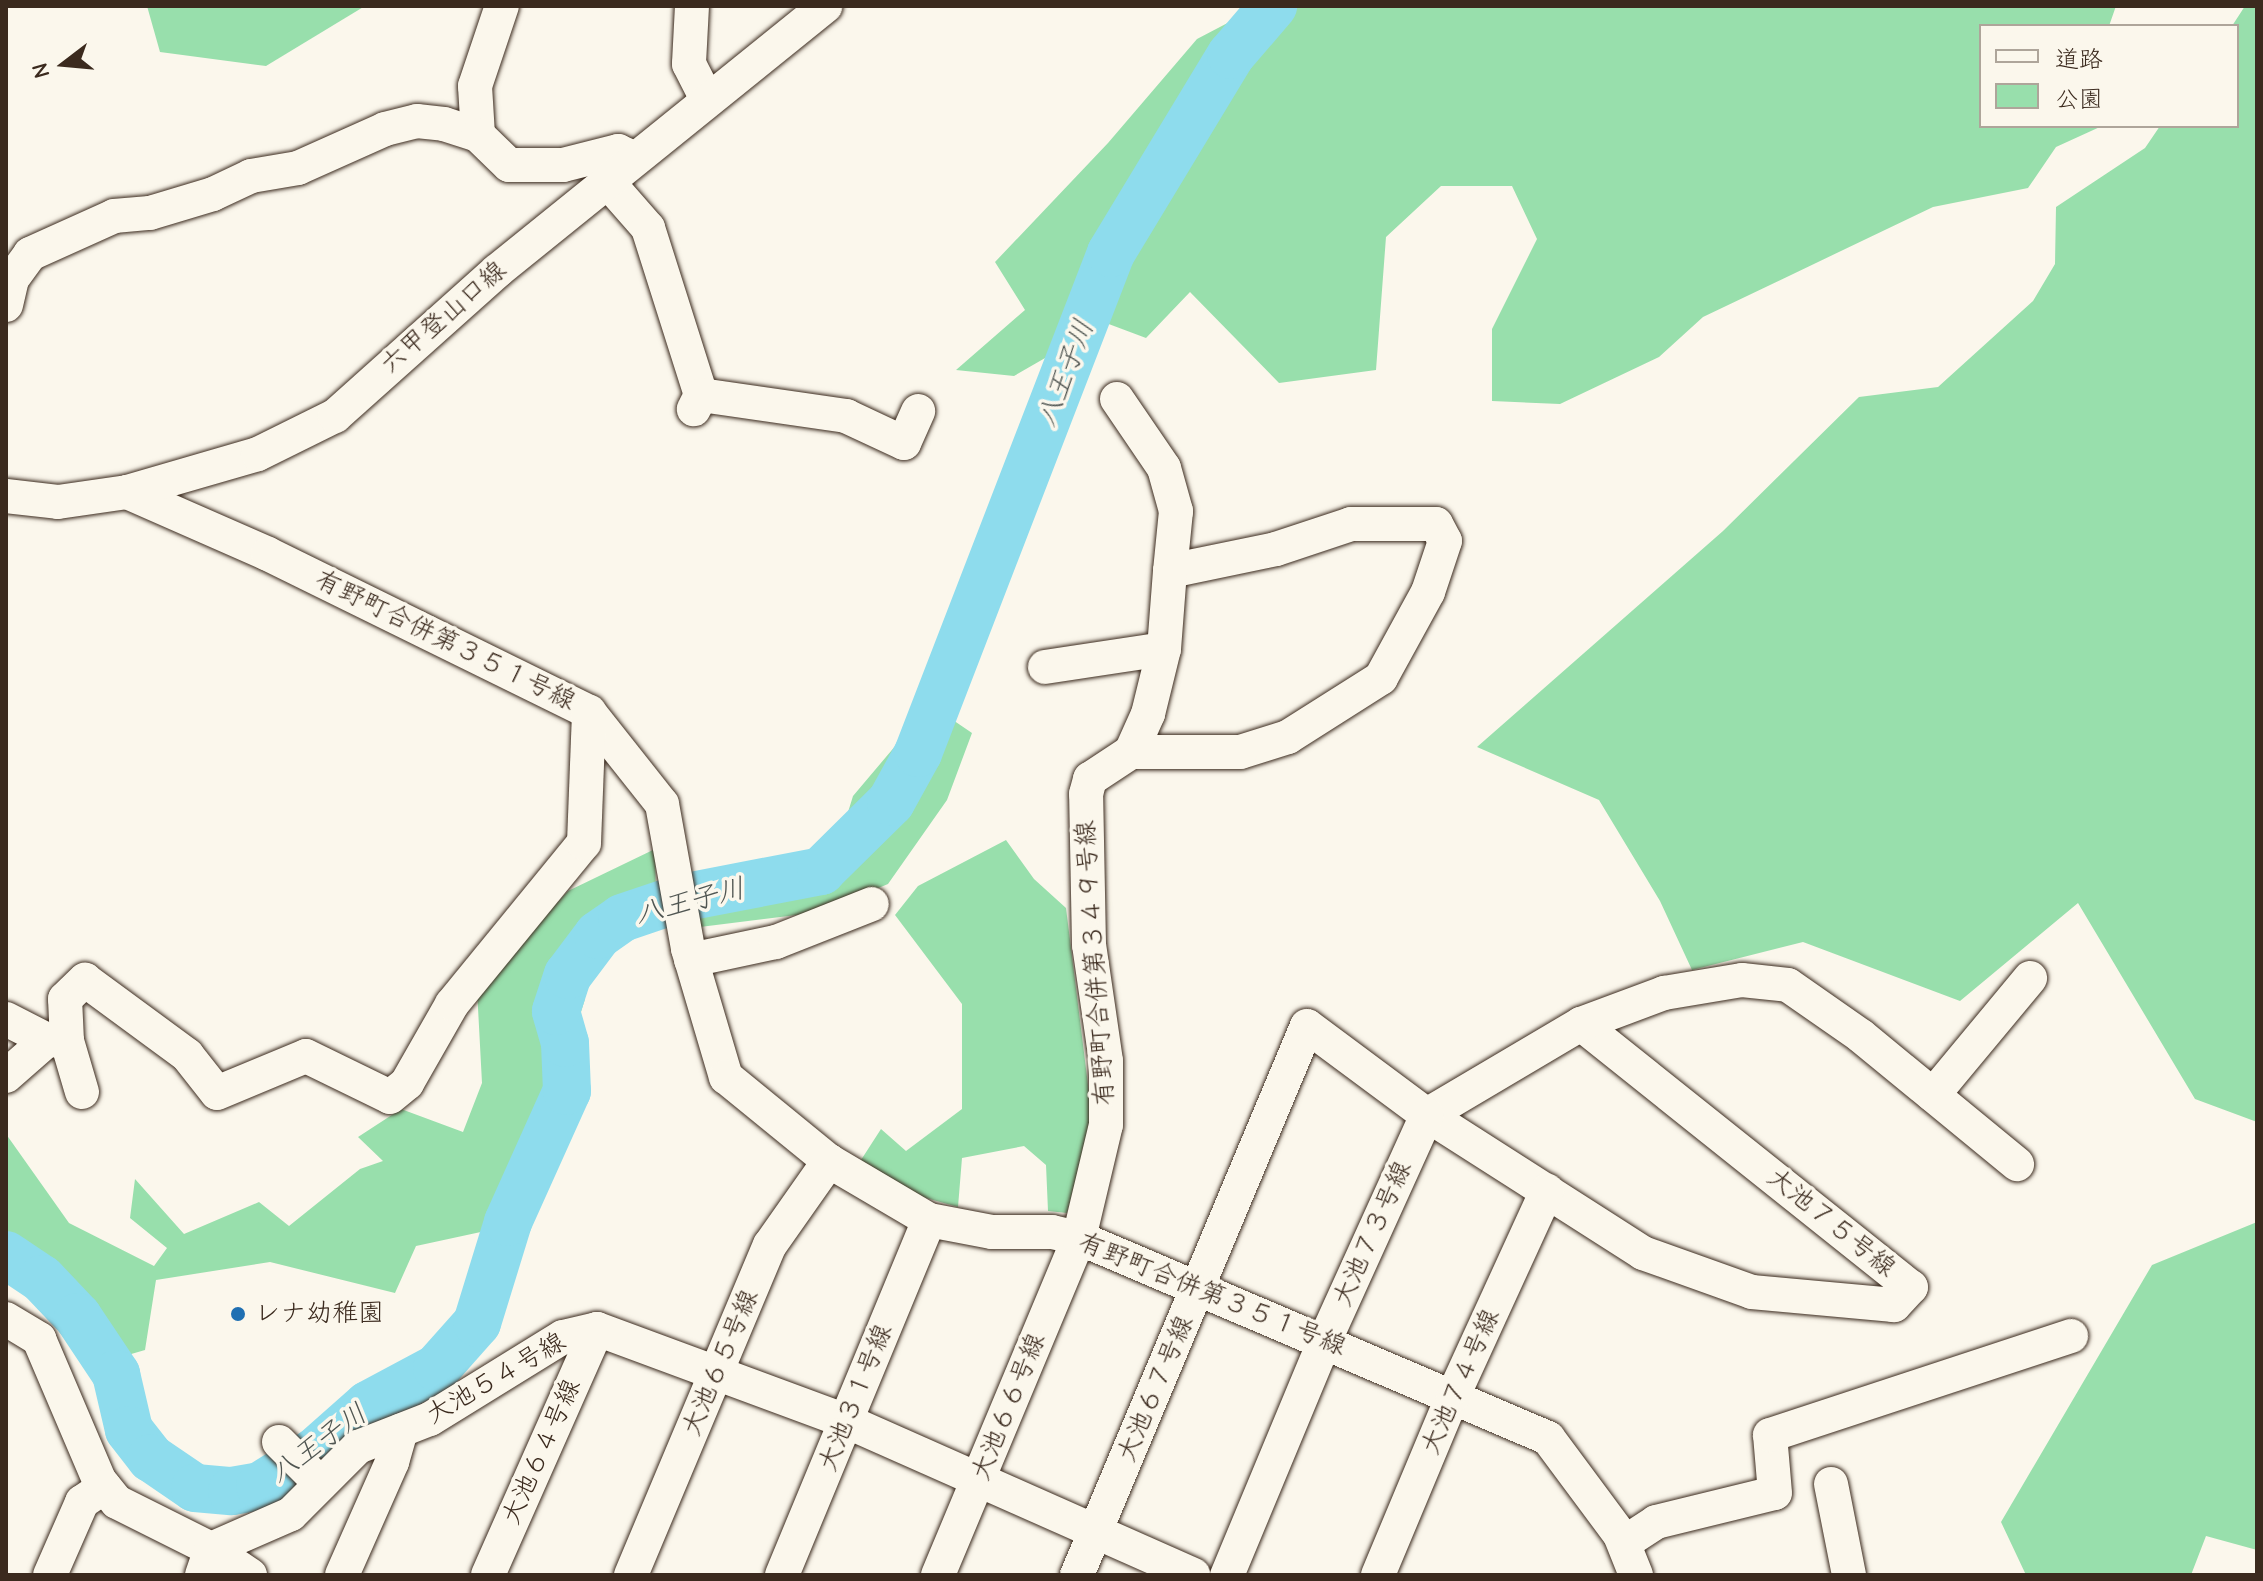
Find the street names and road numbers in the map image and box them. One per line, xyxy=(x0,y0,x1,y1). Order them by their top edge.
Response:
street label: 六甲登山口線 xyxy=(375,255,513,381)
street label: 有野町合併第３５１号線 xyxy=(310,564,580,718)
street label: 有野町合併第３４９号線 xyxy=(1070,819,1122,1107)
street label: 大池７３号線 xyxy=(1327,1156,1419,1312)
street label: 大池７５号線 xyxy=(1761,1162,1901,1284)
street label: 有野町合併第３５１号線 xyxy=(1074,1227,1350,1363)
street label: 大池６５号線 xyxy=(676,1285,766,1441)
street label: 大池７４号線 xyxy=(1415,1304,1507,1460)
street label: 大池６７号線 xyxy=(1111,1311,1201,1467)
street label: 大池３１号線 xyxy=(812,1320,900,1476)
street label: 大池５４号線 xyxy=(421,1326,571,1432)
street label: 大池６６号線 xyxy=(965,1329,1053,1485)
street label: 大池６４号線 xyxy=(496,1374,588,1530)

